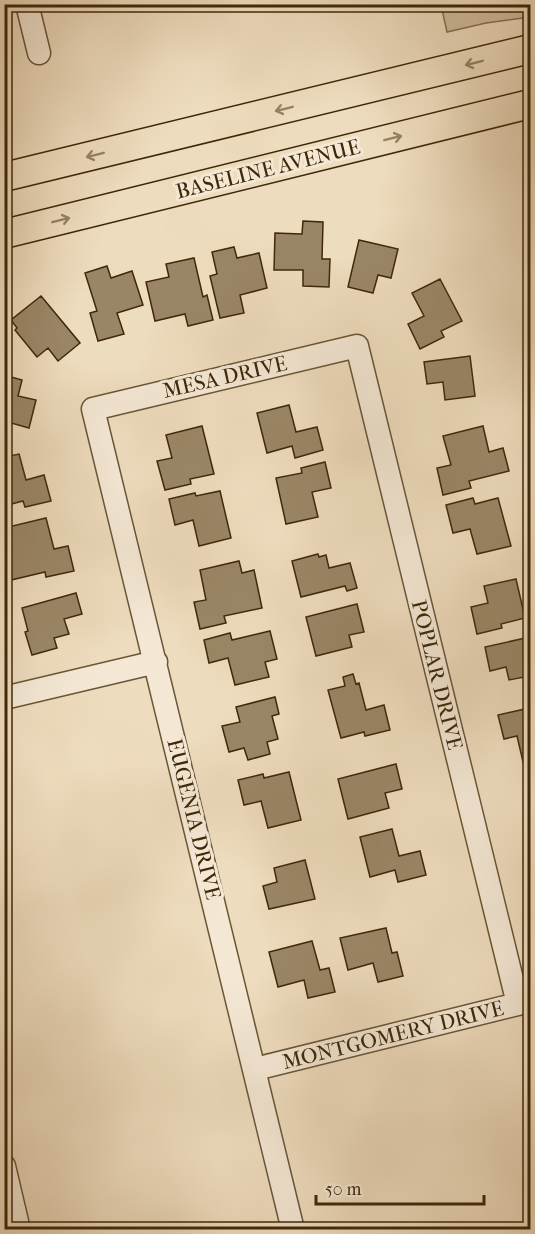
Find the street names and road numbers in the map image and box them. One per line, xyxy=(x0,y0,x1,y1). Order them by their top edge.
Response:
street label: BASELINE AVENUE xyxy=(173,134,363,203)
street label: MESA DRIVE xyxy=(161,351,290,403)
street label: POPLAR DRIVE xyxy=(407,598,467,753)
street label: EUGENIA DRIVE xyxy=(162,736,226,902)
street label: MONTGOMERY DRIVE xyxy=(280,996,506,1074)

